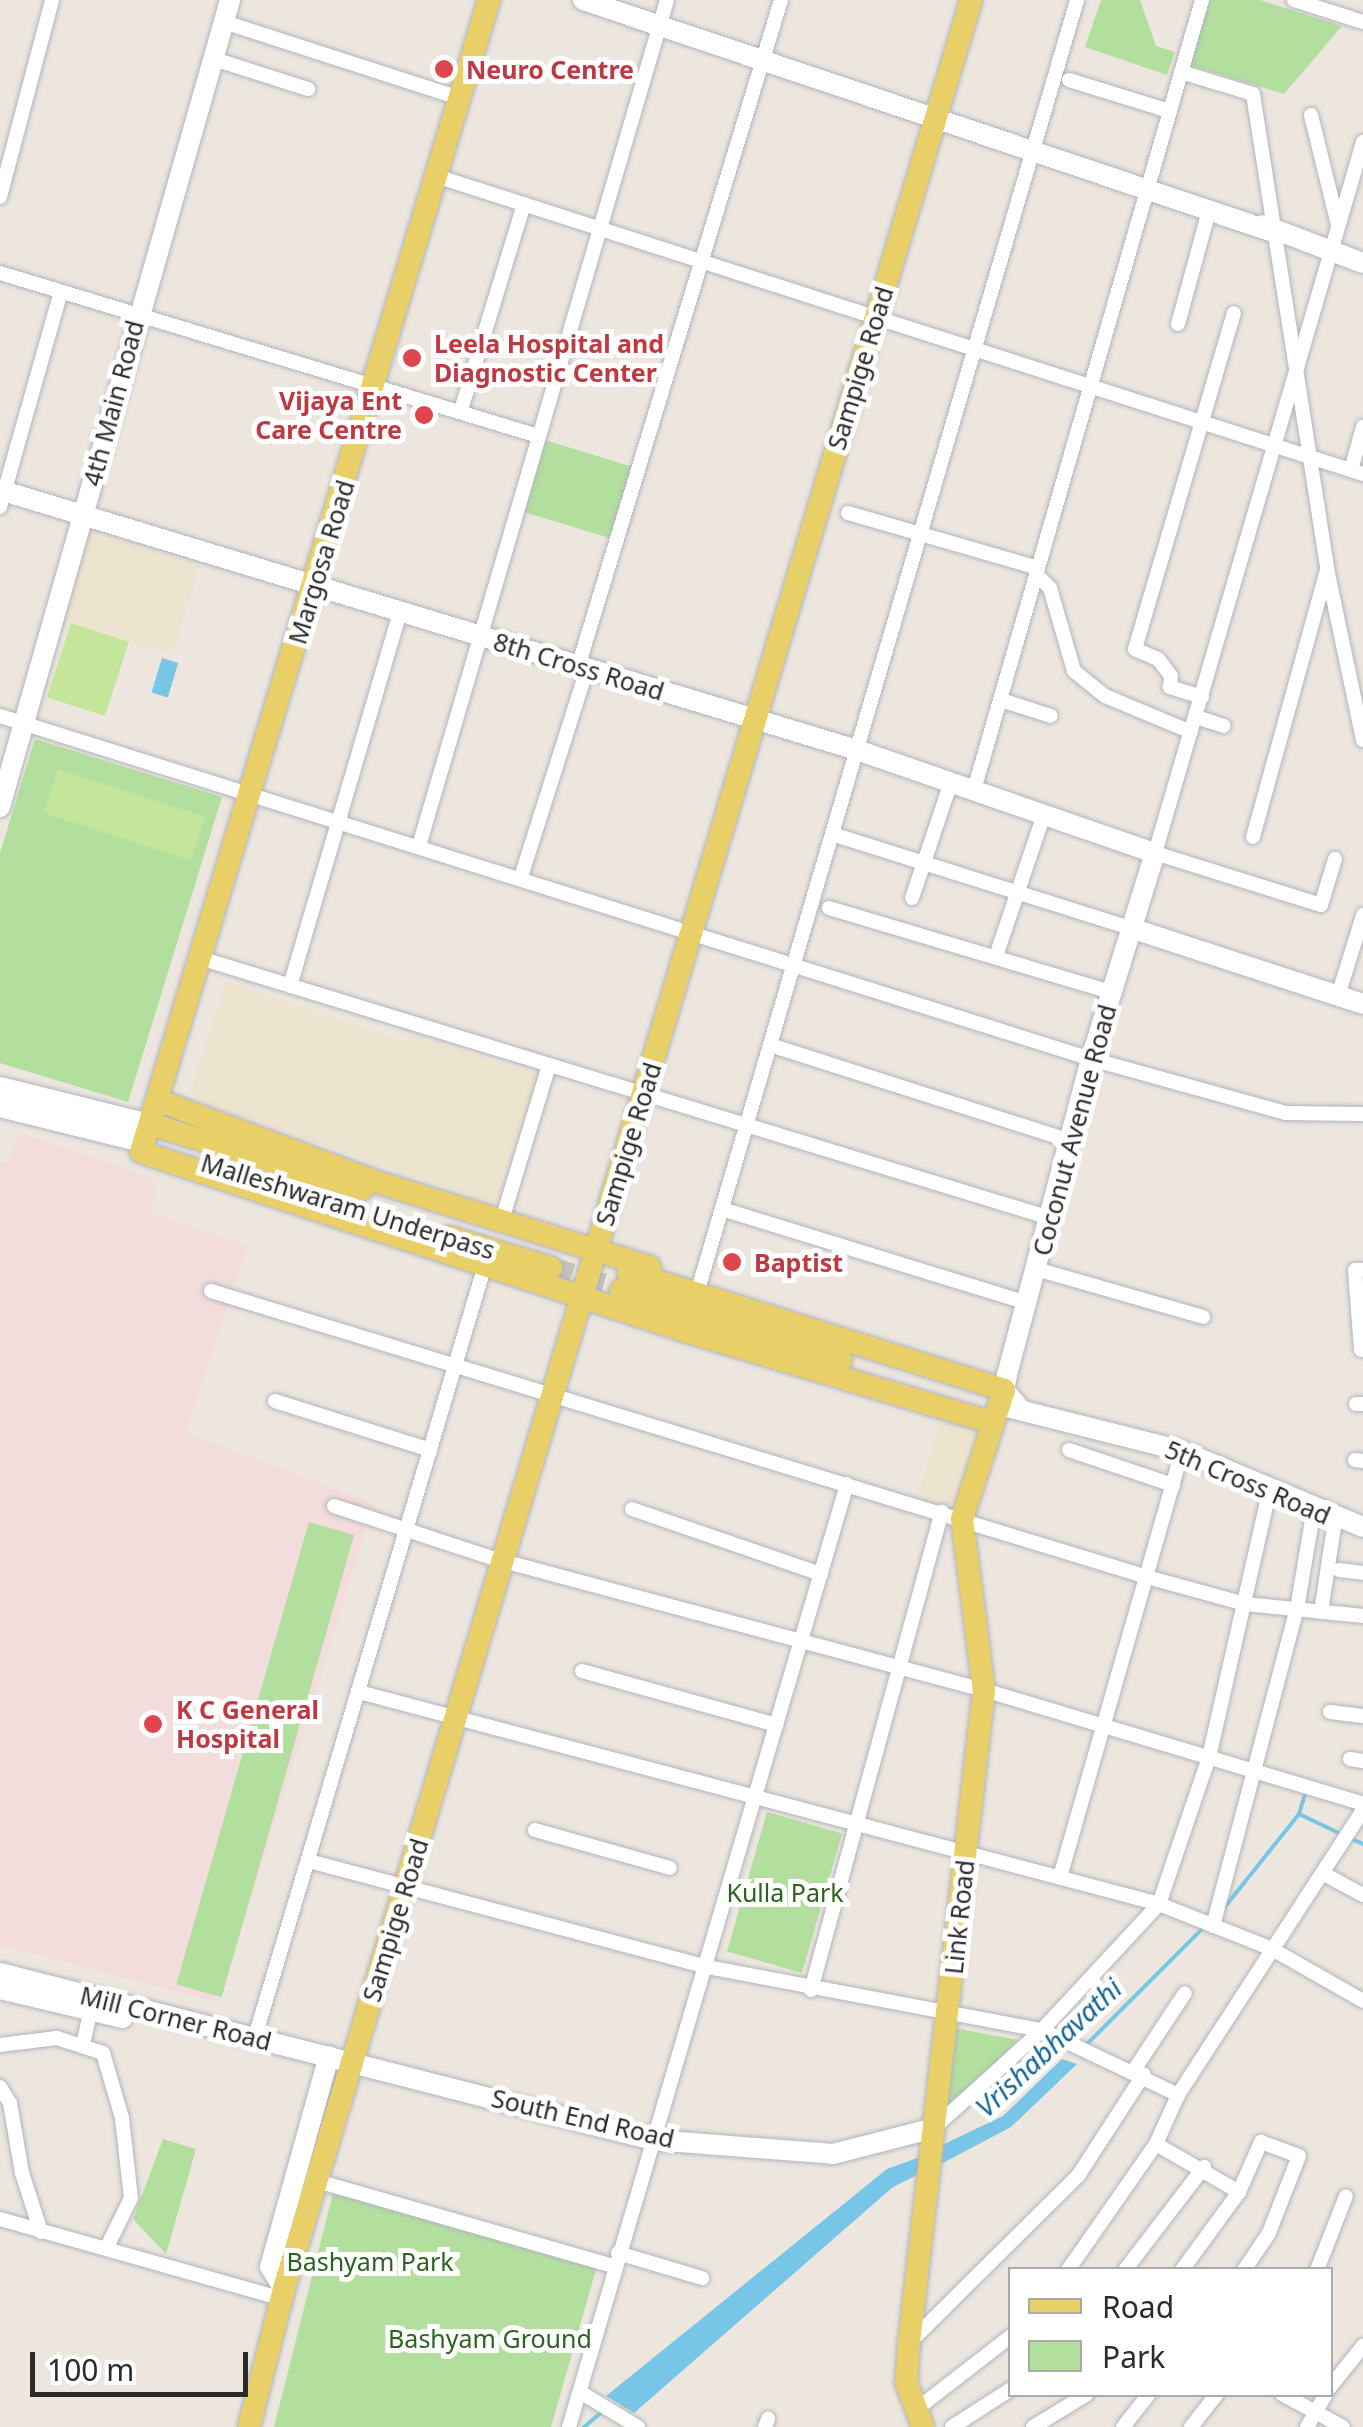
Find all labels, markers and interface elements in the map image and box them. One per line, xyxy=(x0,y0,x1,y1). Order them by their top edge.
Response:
place label: Neuro Centre xyxy=(466,54,634,84)
marker: Neuro Centre xyxy=(431,56,457,82)
street label: Sampige Road xyxy=(821,283,899,453)
street label: 4th Main Road xyxy=(76,317,150,489)
place label: Leela Hospital and Diagnostic Center xyxy=(434,329,664,388)
marker: Leela Hospital and Diagnostic Center xyxy=(399,345,425,371)
place label: Vijaya Ent Care Centre xyxy=(255,386,402,445)
marker: Vijaya Ent Care Centre xyxy=(411,402,437,428)
street label: Margosa Road xyxy=(282,476,360,648)
street label: 8th Cross Road xyxy=(490,626,668,706)
street label: Coconut Avenue Road xyxy=(1026,1001,1122,1259)
street label: Sampige Road xyxy=(589,1059,667,1229)
street label: Malleshwaram Underpass xyxy=(198,1147,498,1265)
place label: Baptist xyxy=(754,1247,843,1277)
marker: Baptist xyxy=(719,1249,745,1275)
street label: 5th Cross Road xyxy=(1161,1434,1335,1530)
place label: K C General Hospital xyxy=(176,1695,319,1754)
marker: K C General Hospital xyxy=(140,1711,166,1737)
street label: Sampige Road xyxy=(356,1835,434,2005)
street label: Link Road xyxy=(938,1858,980,1976)
park label: Kulla Park xyxy=(726,1877,844,1907)
water label: Vrishabhavathi xyxy=(968,1971,1128,2123)
street label: Mill Corner Road xyxy=(77,1980,275,2056)
street label: South End Road xyxy=(489,2082,677,2154)
park label: Bashyam Park xyxy=(286,2246,454,2276)
legend xyxy=(1008,2267,1333,2397)
text: Road xyxy=(1102,2286,1174,2327)
park label: Bashyam Ground xyxy=(388,2323,592,2353)
scale bar xyxy=(35,2332,252,2394)
text: Park xyxy=(1102,2336,1165,2377)
text: 100 m xyxy=(47,2349,134,2390)

